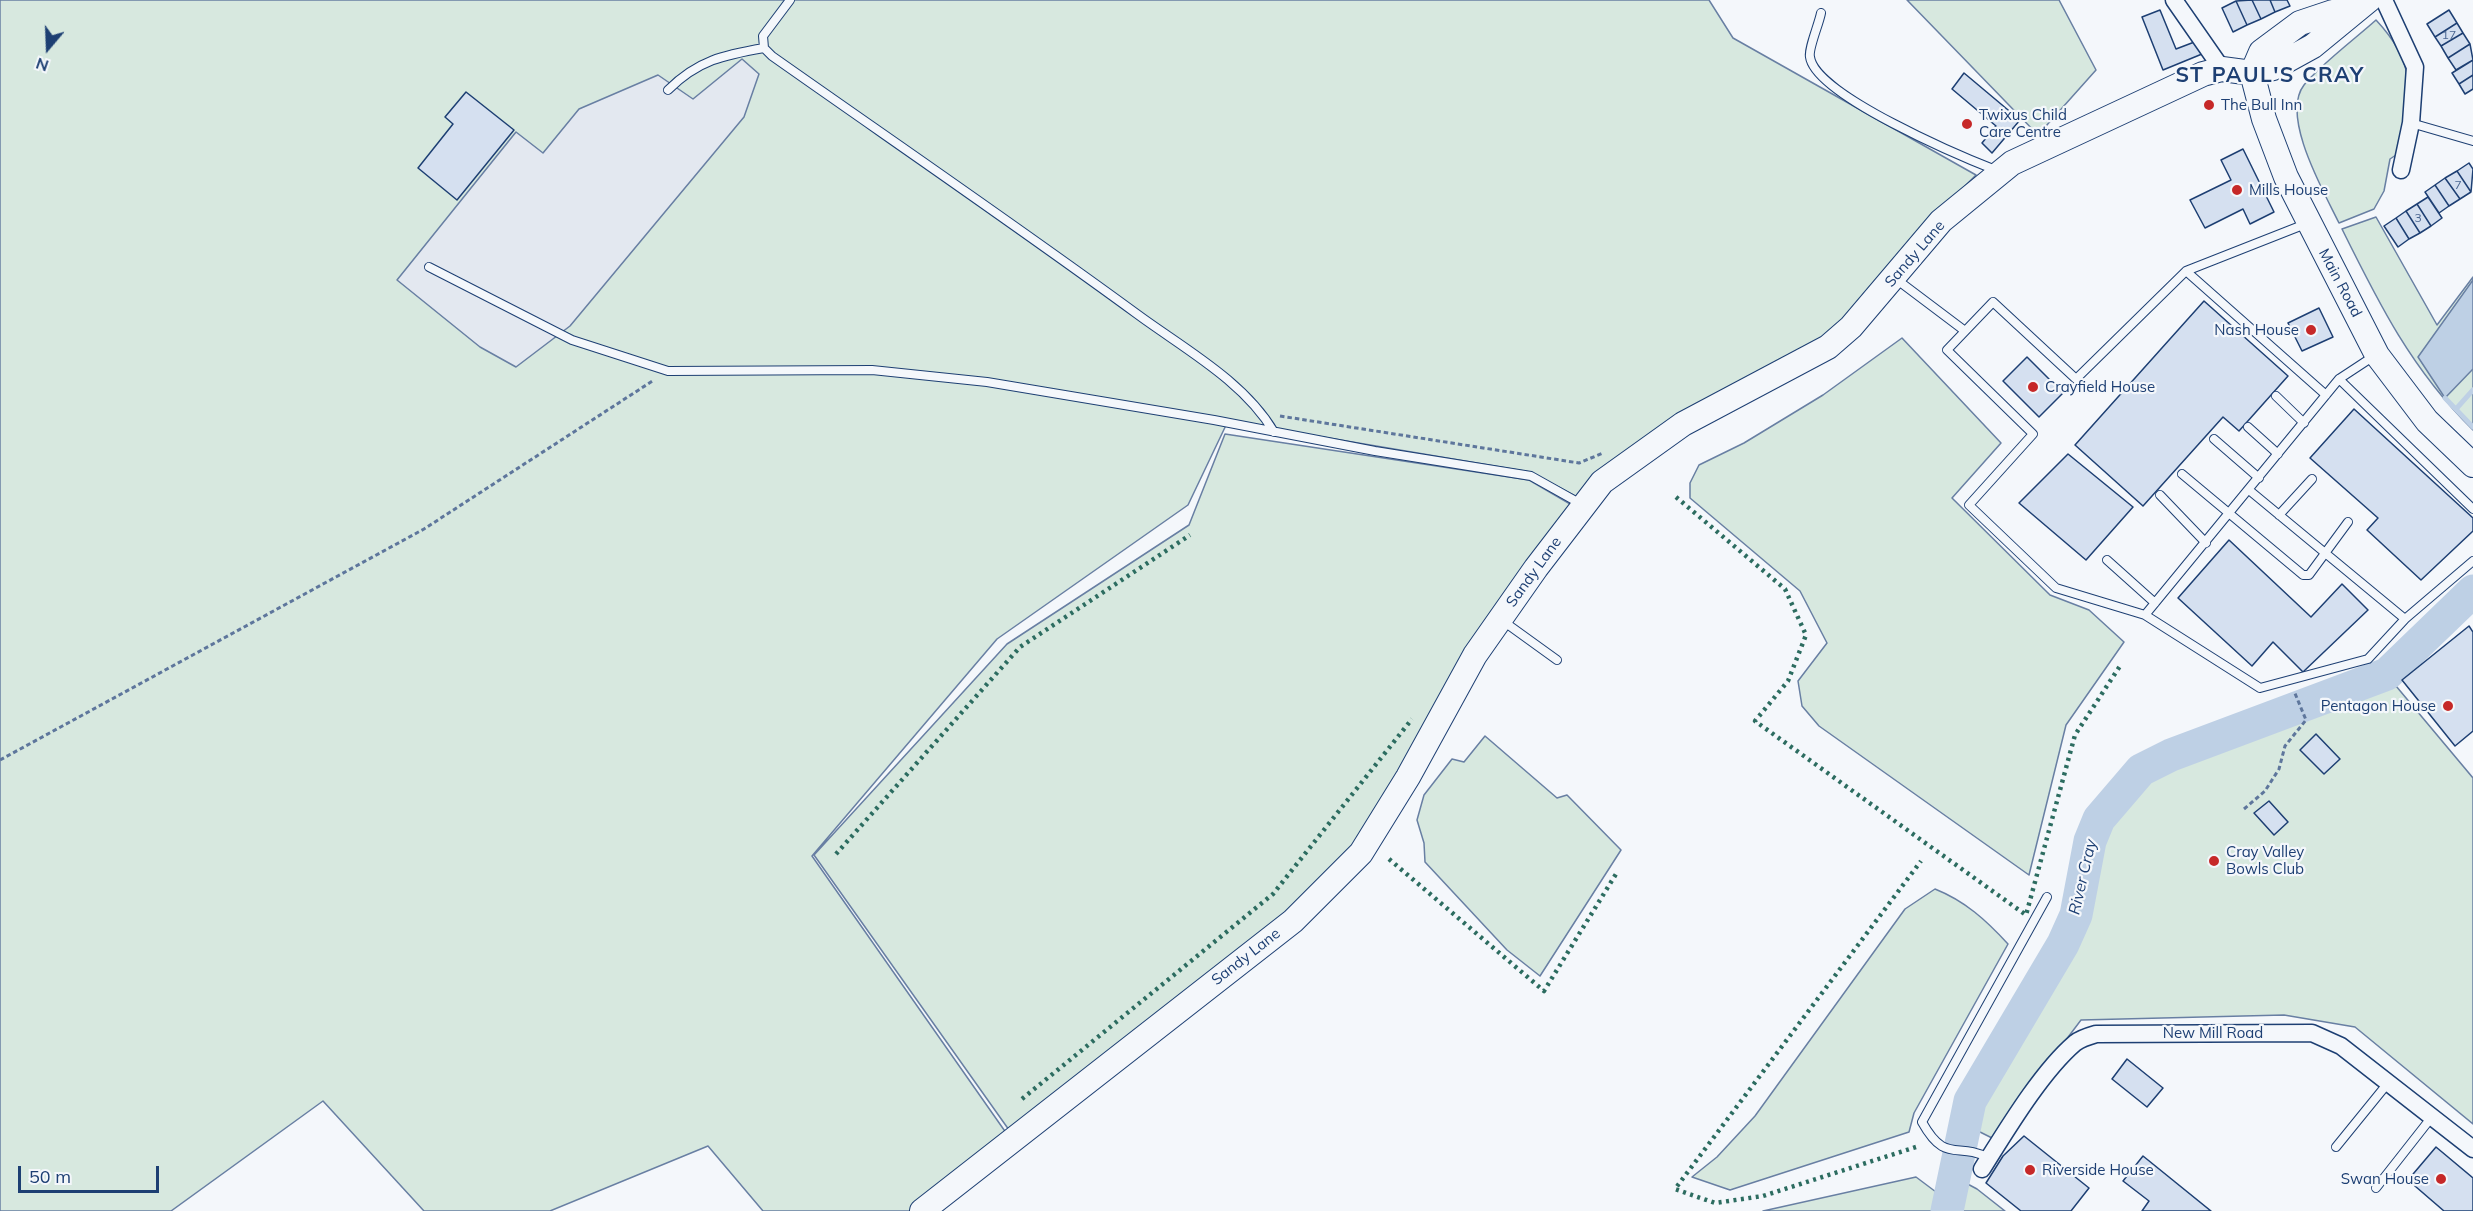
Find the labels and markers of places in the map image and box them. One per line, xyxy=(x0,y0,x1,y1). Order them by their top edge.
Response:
place label: The Bull Inn xyxy=(2221,96,2302,114)
marker: The Bull Inn xyxy=(2202,98,2216,112)
place label: Twixus Child Care Centre xyxy=(1979,106,2067,141)
marker: Twixus Child Care Centre xyxy=(1960,117,1974,131)
place label: Mills House xyxy=(2249,181,2328,199)
marker: Mills House xyxy=(2230,183,2244,197)
place label: Nash House xyxy=(2214,321,2299,339)
marker: Nash House xyxy=(2304,323,2318,337)
place label: Crayfield House xyxy=(2045,378,2155,396)
marker: Crayfield House xyxy=(2026,380,2040,394)
place label: Pentagon House xyxy=(2321,697,2436,715)
marker: Pentagon House xyxy=(2441,699,2455,713)
place label: Cray Valley Bowls Club xyxy=(2226,843,2304,878)
marker: Cray Valley Bowls Club xyxy=(2207,854,2221,868)
place label: Riverside House xyxy=(2042,1161,2154,1179)
marker: Riverside House xyxy=(2023,1163,2037,1177)
place label: Swan House xyxy=(2341,1170,2429,1188)
marker: Swan House xyxy=(2434,1172,2448,1186)

